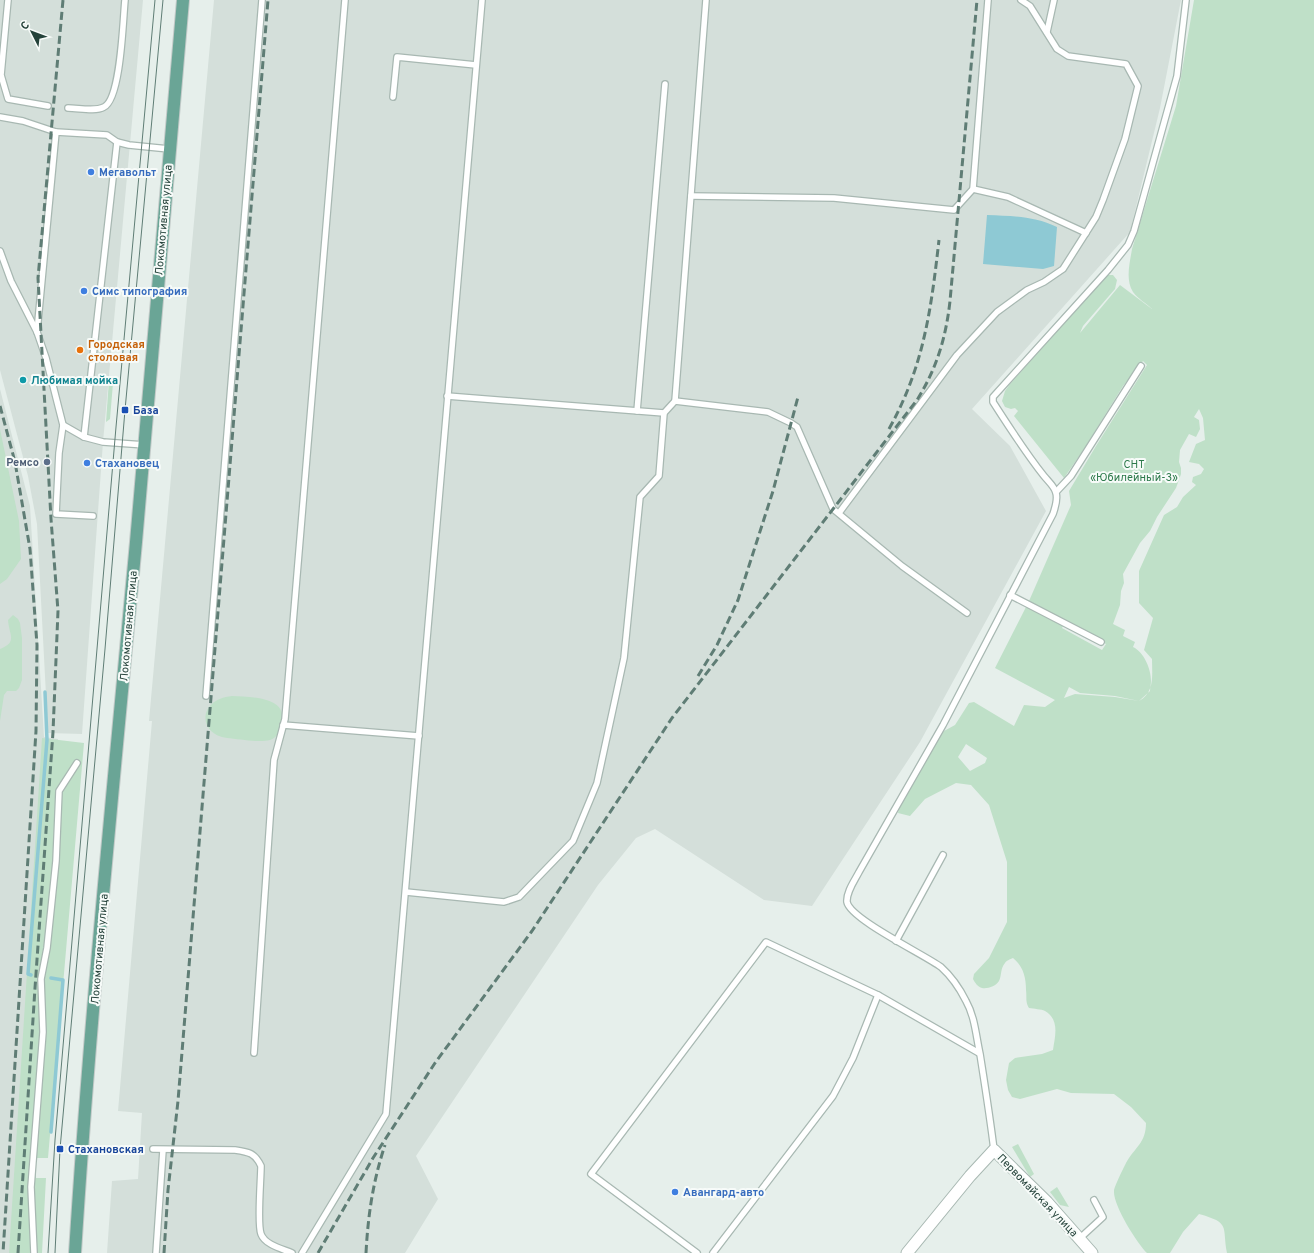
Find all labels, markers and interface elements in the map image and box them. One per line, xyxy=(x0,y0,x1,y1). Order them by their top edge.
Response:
north arrow xyxy=(12,12,52,52)
text: С xyxy=(18,19,33,33)
street label: Локомотивная улица xyxy=(152,164,176,276)
place label: Мегавольт xyxy=(99,166,156,180)
marker: Мегавольт xyxy=(86,167,96,177)
place label: Симс типография xyxy=(92,285,187,299)
marker: Симс типография xyxy=(79,286,89,296)
place label: Городская столовая xyxy=(88,338,145,365)
marker: Городская столовая xyxy=(75,345,85,355)
place label: Любимая мойка xyxy=(31,374,118,388)
marker: Любимая мойка xyxy=(18,375,28,385)
place label: База xyxy=(133,404,159,418)
marker: База xyxy=(120,405,130,415)
place label: Ремсо xyxy=(6,456,39,470)
marker: Ремсо xyxy=(42,457,52,467)
place label: Стахановец xyxy=(95,457,159,471)
marker: Стахановец xyxy=(82,458,92,468)
park label: СНТ «Юбилейный-3» xyxy=(1090,458,1178,485)
street label: Локомотивная улица xyxy=(117,570,141,682)
street label: Локомотивная улица xyxy=(88,893,112,1005)
place label: Стахановская xyxy=(68,1143,144,1157)
marker: Стахановская xyxy=(55,1144,65,1154)
street label: Первомайская улица xyxy=(994,1151,1081,1240)
place label: Авангард-авто xyxy=(683,1186,764,1200)
marker: Авангард-авто xyxy=(670,1187,680,1197)

